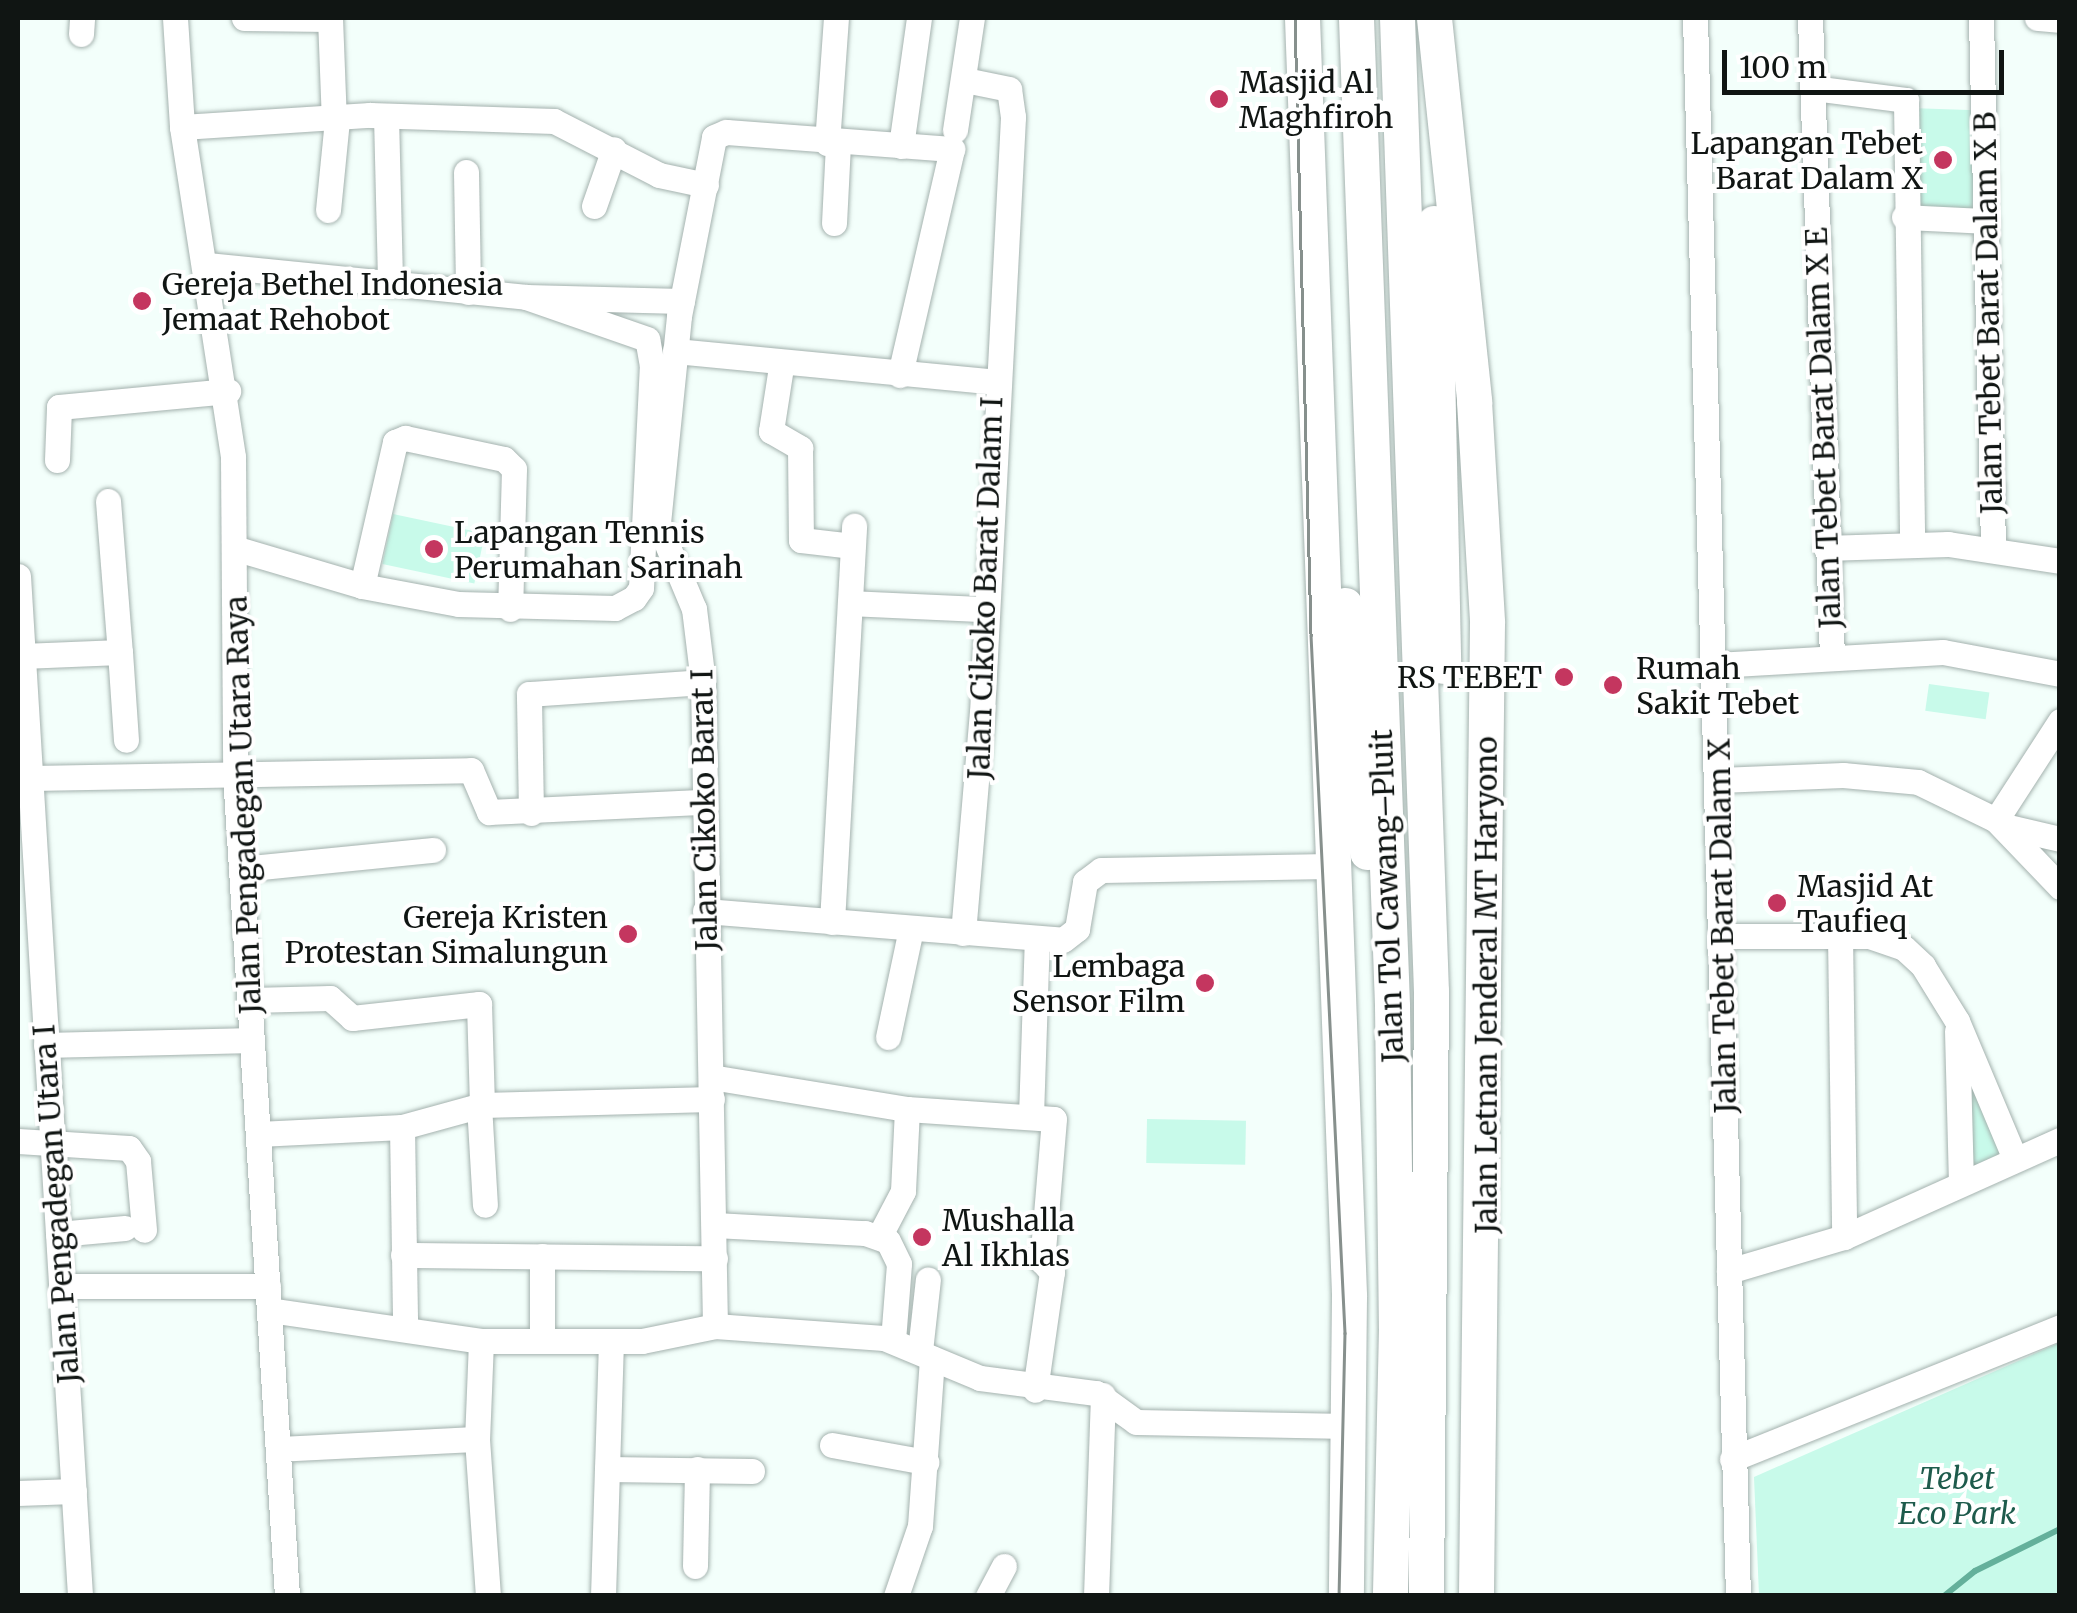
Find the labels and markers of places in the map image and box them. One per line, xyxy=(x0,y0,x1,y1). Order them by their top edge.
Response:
place label: Masjid Al Maghfiroh xyxy=(1239,64,1393,134)
marker: Masjid Al Maghfiroh xyxy=(1208,88,1230,110)
place label: Lapangan Tebet Barat Dalam X xyxy=(1690,125,1923,196)
marker: Lapangan Tebet Barat Dalam X xyxy=(1932,149,1954,171)
place label: Gereja Bethel Indonesia Jemaat Rehobot xyxy=(162,266,503,336)
marker: Gereja Bethel Indonesia Jemaat Rehobot xyxy=(131,290,153,312)
place label: Lapangan Tennis Perumahan Sarinah xyxy=(454,514,743,584)
marker: Lapangan Tennis Perumahan Sarinah xyxy=(423,538,445,560)
place label: Rumah Sakit Tebet xyxy=(1636,650,1799,720)
place label: RS TEBET xyxy=(1397,659,1542,695)
marker: RS TEBET xyxy=(1551,664,1577,690)
marker: Rumah Sakit Tebet xyxy=(1600,672,1626,698)
place label: Masjid At Taufieq xyxy=(1797,868,1933,938)
marker: Masjid At Taufieq xyxy=(1766,892,1788,914)
place label: Gereja Kristen Protestan Simalungun xyxy=(285,899,608,970)
marker: Gereja Kristen Protestan Simalungun xyxy=(617,923,639,945)
place label: Lembaga Sensor Film xyxy=(1012,948,1185,1018)
marker: Lembaga Sensor Film xyxy=(1194,972,1216,994)
place label: Mushalla Al Ikhlas xyxy=(942,1202,1075,1272)
marker: Mushalla Al Ikhlas xyxy=(911,1226,933,1248)

